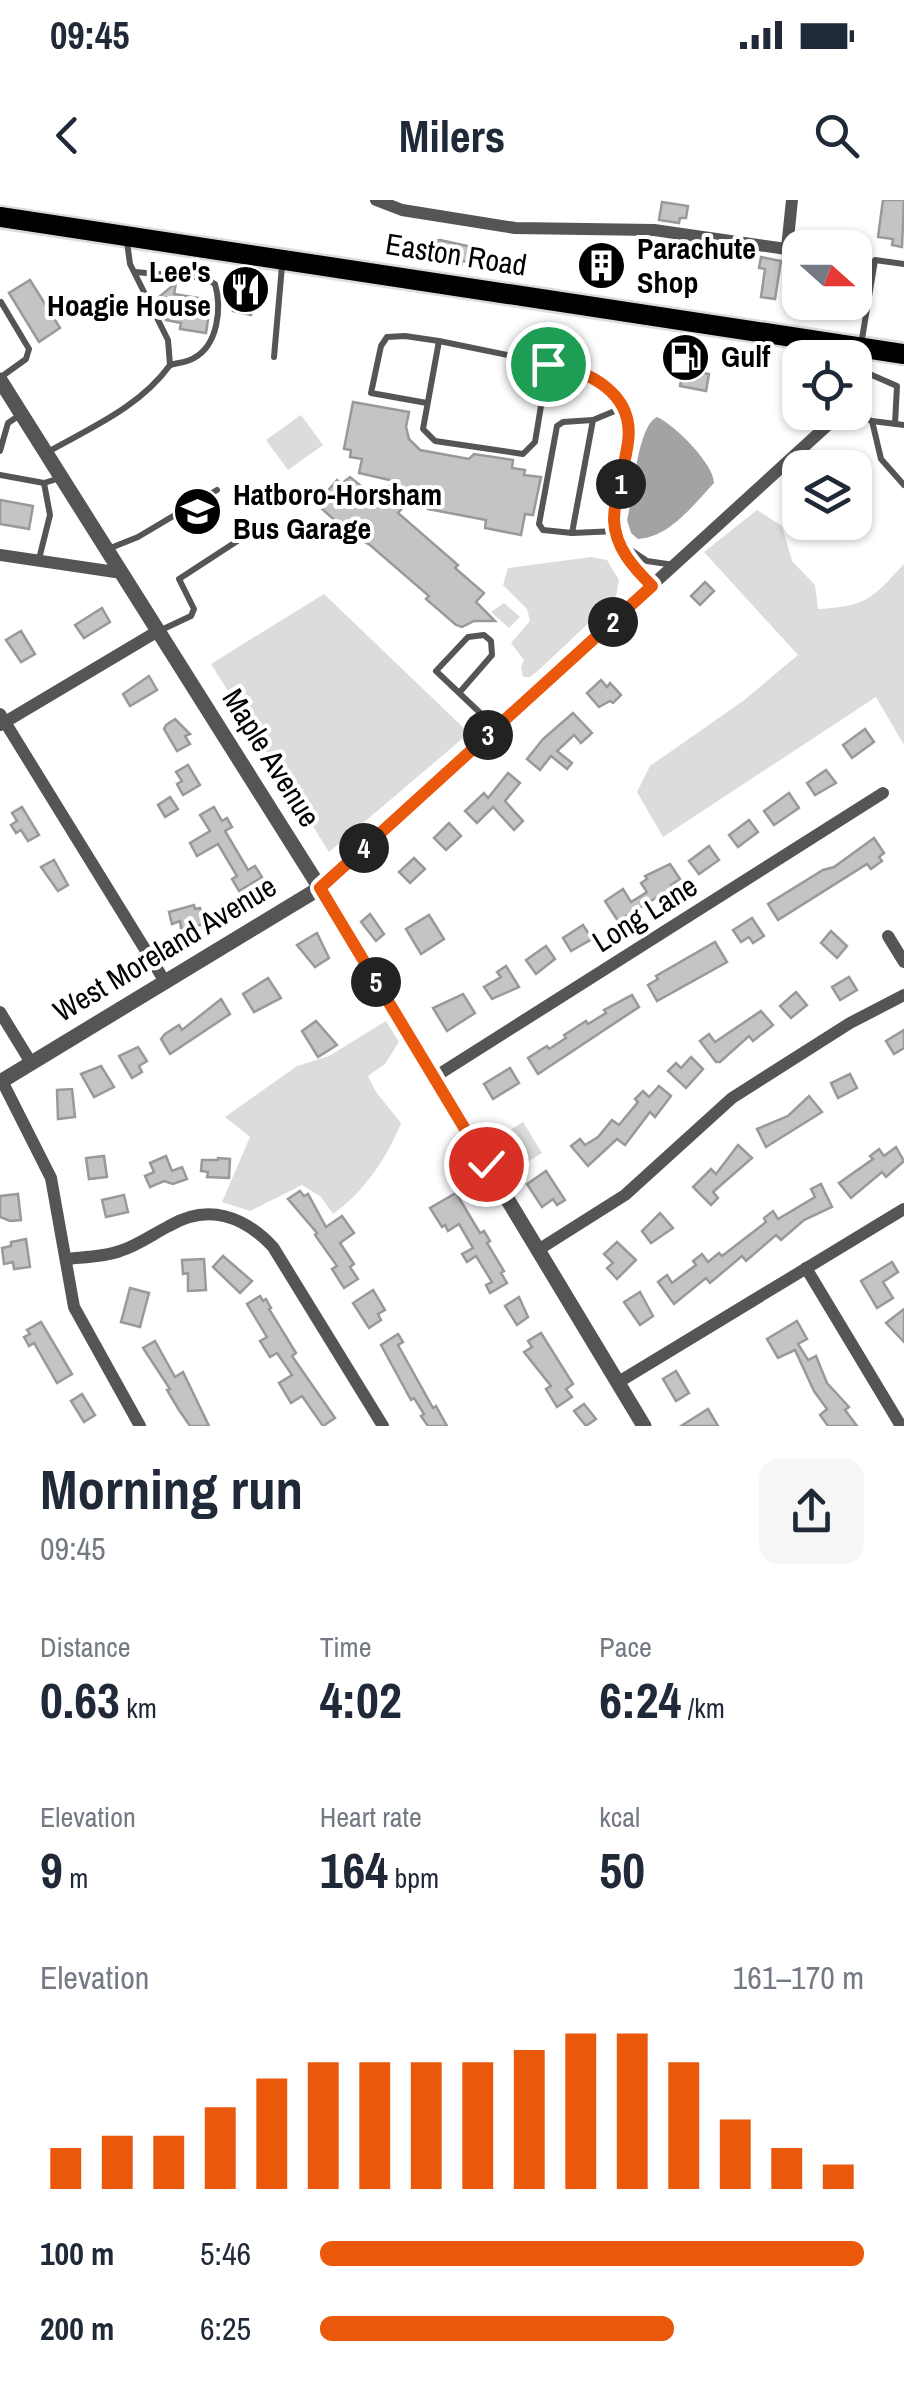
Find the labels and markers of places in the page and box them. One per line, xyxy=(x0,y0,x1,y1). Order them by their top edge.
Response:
place label: Parachute Shop xyxy=(637,228,756,302)
building icon: Parachute Shop xyxy=(576,240,628,292)
place label: Lee's Hoagie House xyxy=(47,251,211,325)
restaurant icon: Lee's Hoagie House xyxy=(220,263,272,315)
pin xyxy=(506,322,591,407)
fuel station icon: Gulf xyxy=(660,331,712,383)
place label: Gulf xyxy=(721,336,771,376)
pin: 1 xyxy=(596,459,646,509)
place label: Hatboro-Horsham Bus Garage xyxy=(233,474,442,548)
school or university icon: Hatboro-Horsham Bus Garage xyxy=(172,486,224,538)
pin: 2 xyxy=(588,597,638,647)
pin: 3 xyxy=(463,710,513,760)
pin: 4 xyxy=(339,823,389,873)
pin: 5 xyxy=(351,957,401,1007)
pin xyxy=(444,1122,529,1207)

